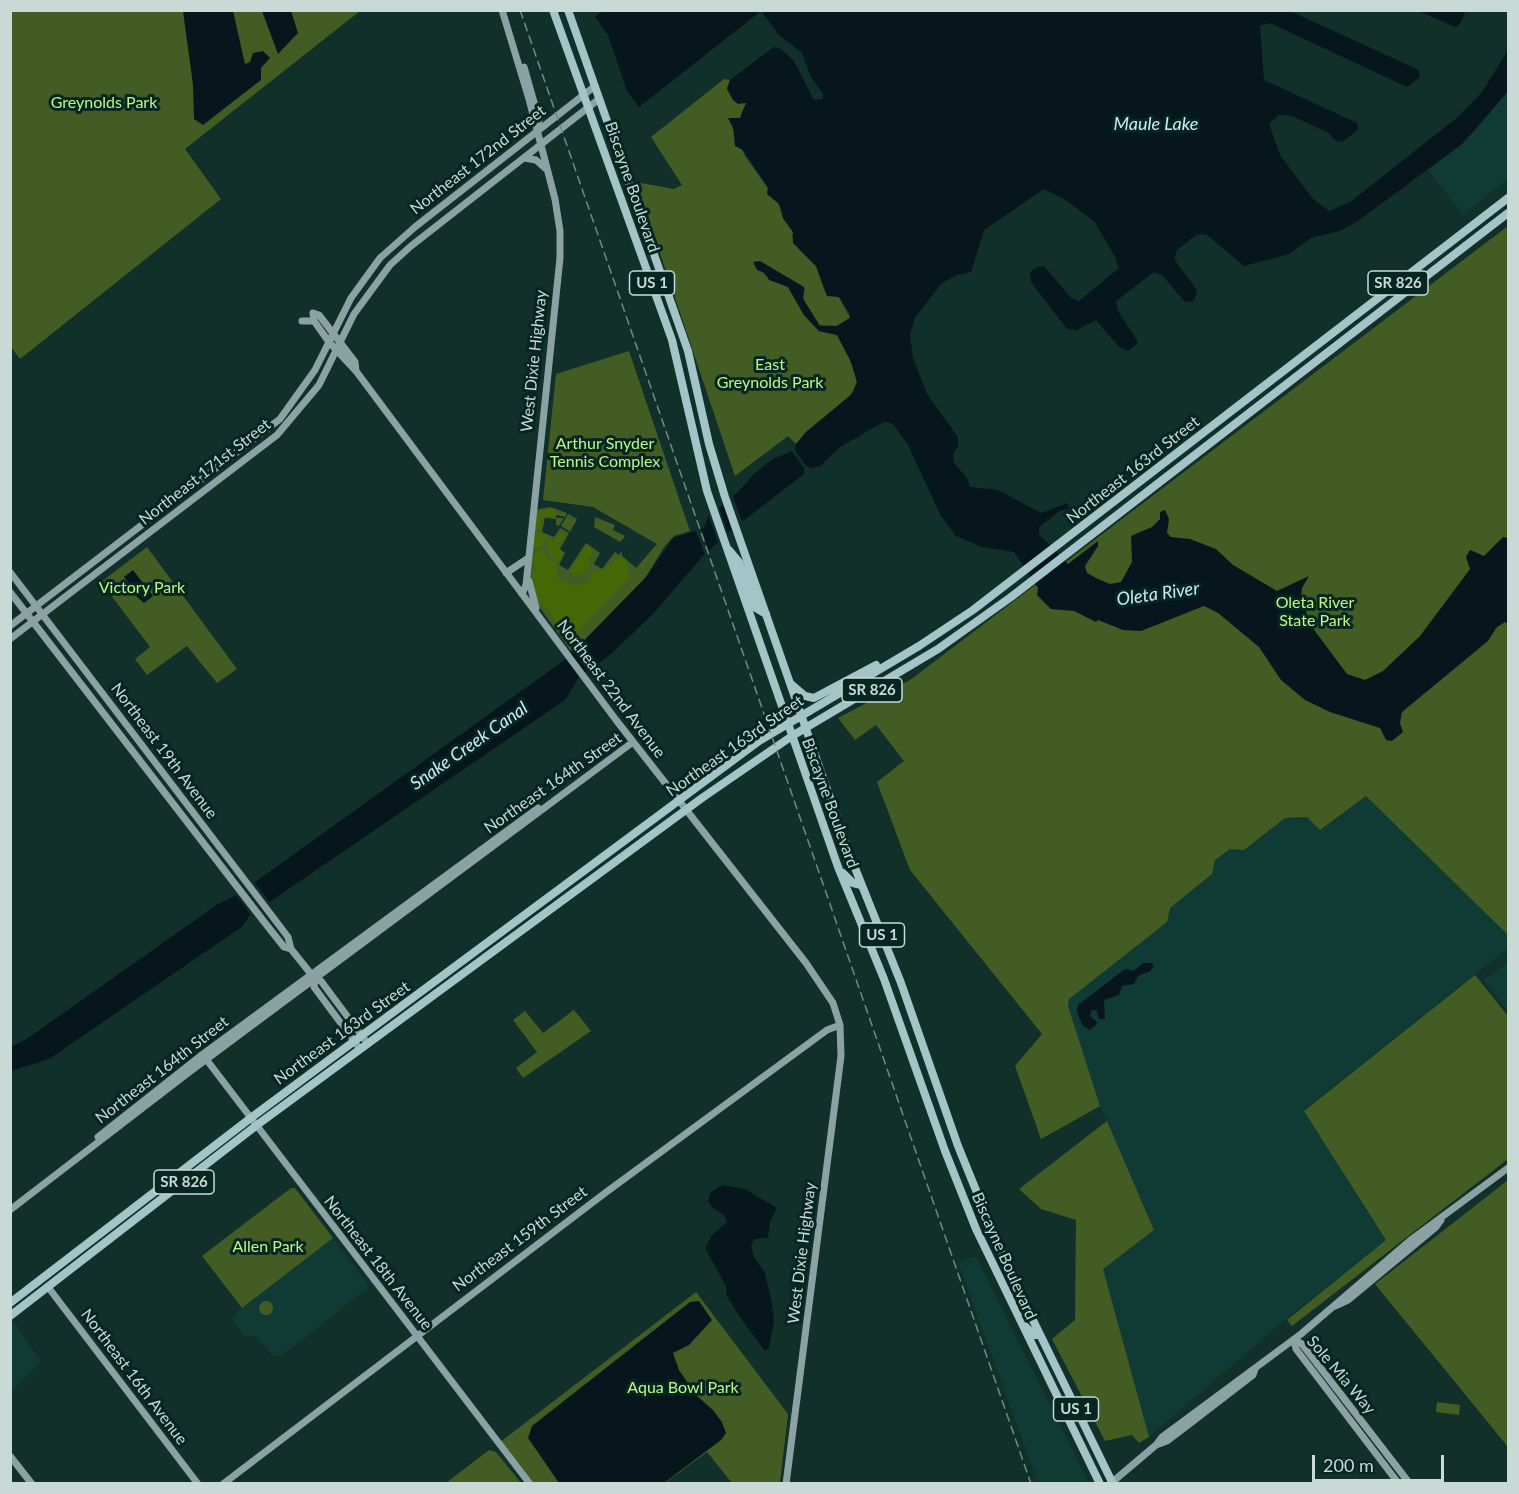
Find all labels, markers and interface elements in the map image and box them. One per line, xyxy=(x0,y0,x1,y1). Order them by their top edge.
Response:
park label: Greynolds Park xyxy=(51,93,157,113)
street label: Northeast 172nd Street xyxy=(406,101,550,219)
water label: Maule Lake xyxy=(1114,113,1198,135)
street label: Biscayne Boulevard xyxy=(601,119,663,255)
road number: US 1 xyxy=(630,271,674,295)
road number: SR 826 xyxy=(1368,271,1428,295)
street label: West Dixie Highway xyxy=(517,289,551,433)
park label: East Greynolds Park xyxy=(717,355,823,393)
street label: Northeast 163rd Street xyxy=(1063,412,1203,528)
street label: Northeast 171st Street xyxy=(135,415,275,529)
park label: Arthur Snyder Tennis Complex xyxy=(550,434,660,472)
park label: Victory Park xyxy=(99,578,185,598)
water label: Oleta River xyxy=(1115,578,1201,610)
park label: Oleta River State Park xyxy=(1276,593,1354,631)
street label: Northeast 22nd Avenue xyxy=(553,616,669,762)
road number: SR 826 xyxy=(842,678,902,702)
street label: Northeast 19th Avenue xyxy=(107,679,221,823)
street label: Northeast 163rd Street xyxy=(663,691,807,801)
water label: Snake Creek Canal xyxy=(406,697,532,795)
street label: Northeast 164th Street xyxy=(481,728,625,838)
street label: Biscayne Boulevard xyxy=(798,735,862,871)
road number: US 1 xyxy=(860,923,904,947)
street label: Northeast 163rd Street xyxy=(270,977,414,1089)
street label: Northeast 164th Street xyxy=(92,1012,232,1128)
road number: SR 826 xyxy=(154,1170,214,1194)
street label: West Dixie Highway xyxy=(784,1181,820,1325)
street label: Northeast 159th Street xyxy=(449,1182,591,1296)
street label: Biscayne Boulevard xyxy=(967,1190,1041,1322)
street label: Northeast 18th Avenue xyxy=(320,1192,436,1334)
park label: Allen Park xyxy=(232,1237,304,1257)
street label: Northeast 16th Avenue xyxy=(77,1305,191,1449)
street label: Sole Mia Way xyxy=(1303,1332,1379,1418)
park label: Aqua Bowl Park xyxy=(627,1378,739,1398)
road number: US 1 xyxy=(1054,1397,1098,1421)
scale bar xyxy=(1315,1443,1447,1481)
text: 200 m xyxy=(1323,1454,1374,1476)

